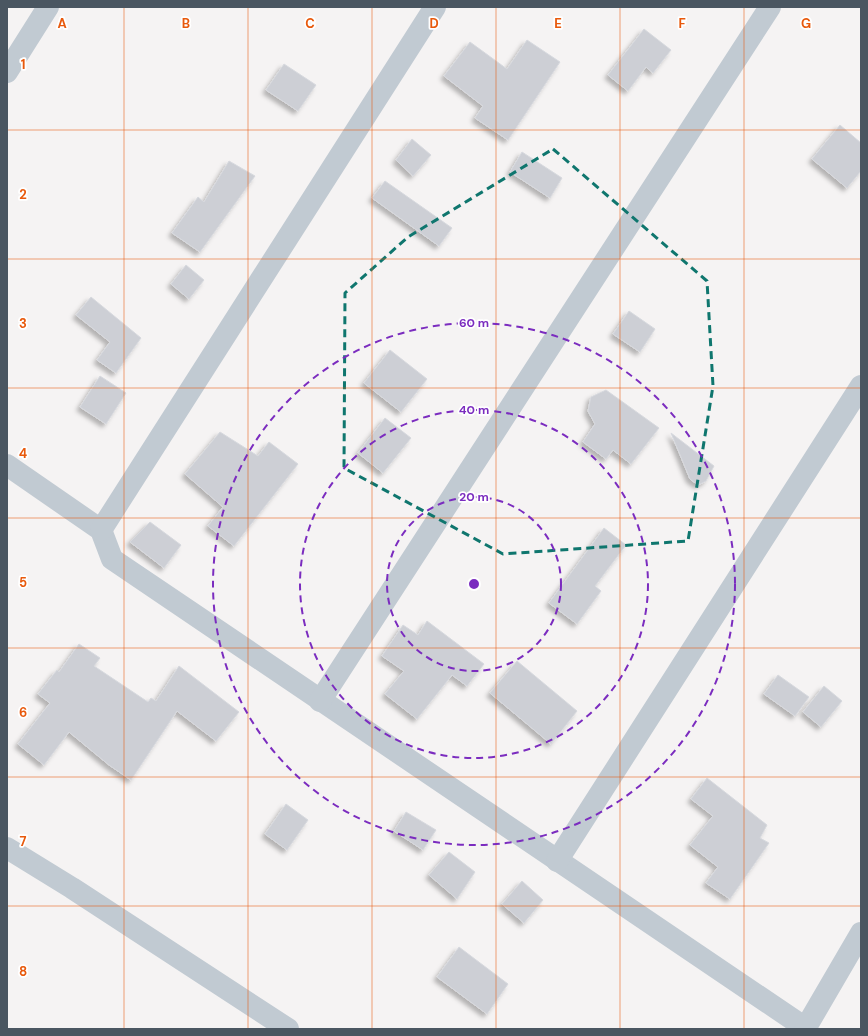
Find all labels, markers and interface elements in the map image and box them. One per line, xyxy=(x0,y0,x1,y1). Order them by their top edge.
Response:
text: A xyxy=(57,15,67,32)
text: B xyxy=(182,15,190,32)
text: C xyxy=(305,15,315,32)
text: D xyxy=(429,15,439,32)
text: E xyxy=(554,15,562,32)
text: F xyxy=(678,15,686,32)
text: G xyxy=(801,15,811,32)
text: 1 xyxy=(21,56,25,73)
text: 2 xyxy=(19,186,27,203)
text: 3 xyxy=(19,315,27,332)
text: 60 m xyxy=(459,315,489,331)
text: 40 m xyxy=(459,402,489,418)
text: 4 xyxy=(19,445,27,462)
text: 20 m xyxy=(459,489,489,505)
text: 5 xyxy=(19,574,27,591)
centre of rings xyxy=(467,577,481,591)
text: 6 xyxy=(19,704,27,721)
text: 7 xyxy=(20,833,27,850)
text: 8 xyxy=(19,963,27,980)

